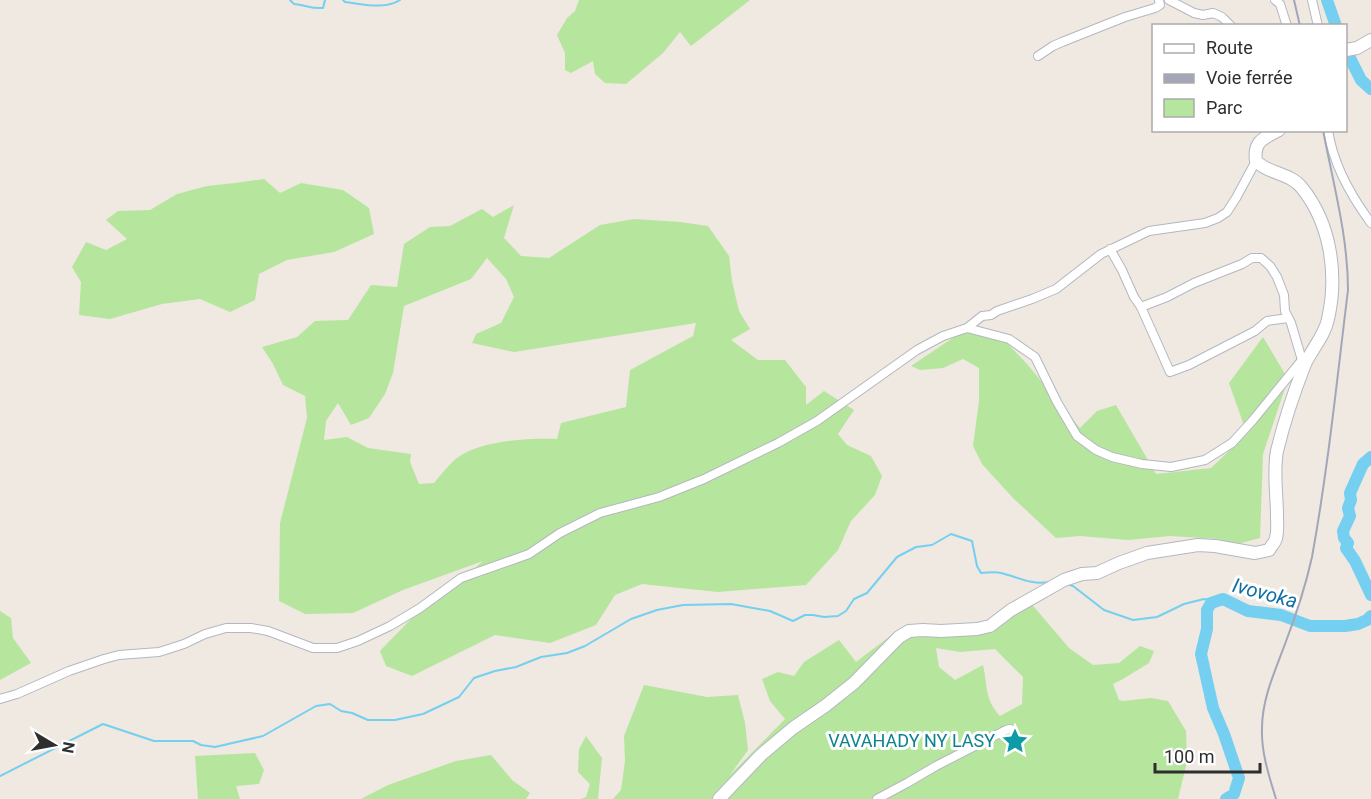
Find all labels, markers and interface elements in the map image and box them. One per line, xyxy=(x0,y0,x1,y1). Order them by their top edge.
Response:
legend xyxy=(1152,24,1347,132)
text: Route xyxy=(1206,37,1253,58)
text: Voie ferrée xyxy=(1206,67,1292,88)
text: Parc xyxy=(1206,97,1242,118)
water label: Ivovoka xyxy=(1230,573,1300,613)
north arrow xyxy=(24,715,84,775)
place icon: VAVAHADY NY LASY xyxy=(1000,726,1030,756)
place label: VAVAHADY NY LASY xyxy=(828,730,995,751)
scale bar xyxy=(1155,736,1260,774)
text: N xyxy=(58,740,79,755)
text: 100 m xyxy=(1164,746,1215,767)

